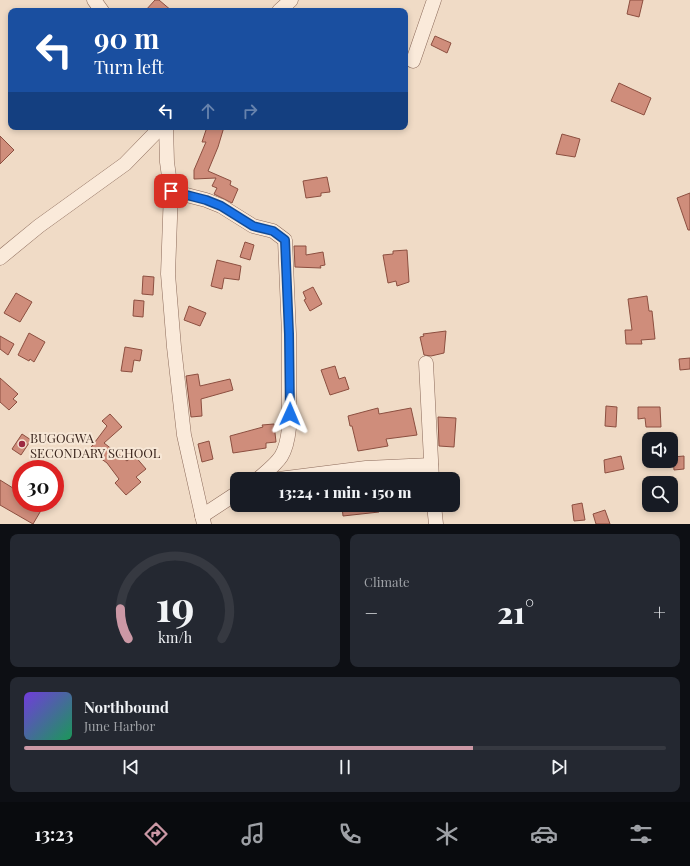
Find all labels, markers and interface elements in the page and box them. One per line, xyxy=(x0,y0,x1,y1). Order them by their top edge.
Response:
text: 90 m xyxy=(94,19,159,56)
icon: left xyxy=(28,24,80,76)
text: Turn left xyxy=(94,55,164,79)
icon: left xyxy=(155,100,177,122)
icon: ahead xyxy=(197,100,219,122)
icon: right xyxy=(239,100,261,122)
pin xyxy=(154,174,188,208)
icon: arrive xyxy=(160,180,182,202)
position arrow xyxy=(269,393,311,435)
place label: BUGOGWA SECONDARY SCHOOL xyxy=(30,429,161,461)
map controls xyxy=(642,432,678,512)
button: sound xyxy=(642,432,678,468)
marker: BUGOGWA SECONDARY SCHOOL xyxy=(17,439,27,449)
speed limit sign: 30 xyxy=(12,460,64,512)
button: search xyxy=(642,476,678,512)
text: 13:24 · 1 min · 150 m xyxy=(279,482,411,502)
text: Climate xyxy=(364,573,410,590)
text: 19 xyxy=(156,576,194,631)
text: 21° xyxy=(497,592,534,632)
text: − xyxy=(364,597,378,627)
text: + xyxy=(653,597,666,627)
text: km/h xyxy=(158,627,193,646)
text: Northbound xyxy=(84,697,169,717)
text: June Harbor xyxy=(84,717,155,734)
icon: previous xyxy=(120,756,142,778)
icon: pause xyxy=(334,756,356,778)
icon: next xyxy=(548,756,570,778)
icon: directions xyxy=(142,820,170,848)
icon: music xyxy=(239,820,267,848)
icon: phone xyxy=(336,820,364,848)
icon: climate xyxy=(433,820,461,848)
icon: car xyxy=(530,820,558,848)
icon: filters xyxy=(627,820,655,848)
text: 13:23 xyxy=(35,822,73,846)

